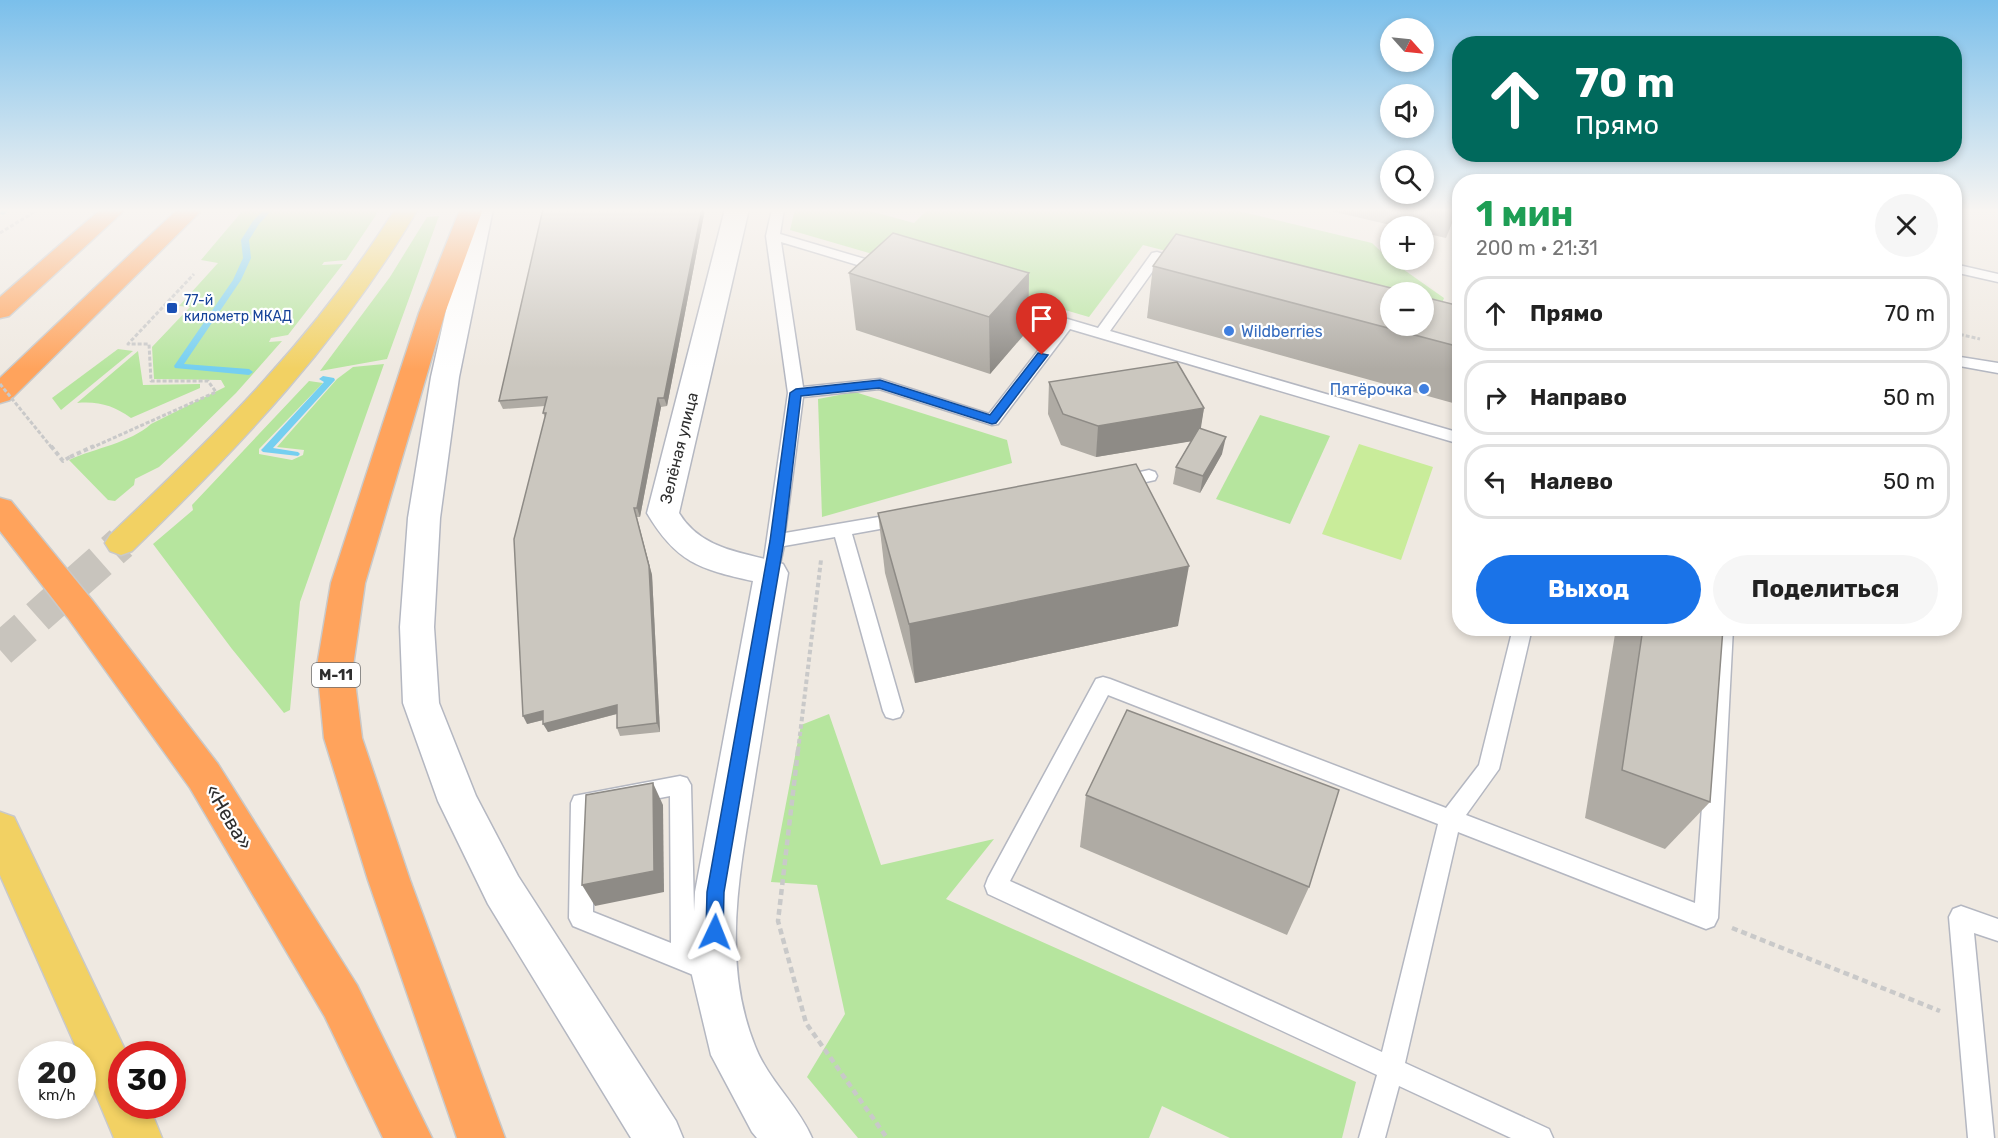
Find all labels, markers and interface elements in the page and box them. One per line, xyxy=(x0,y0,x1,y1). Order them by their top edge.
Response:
north arrow xyxy=(1380,18,1434,72)
map controls xyxy=(1380,18,1434,336)
text: 70 m xyxy=(1575,58,1675,108)
icon: ahead xyxy=(1476,60,1554,138)
button: sound xyxy=(1380,84,1434,138)
text: Прямо xyxy=(1575,109,1659,141)
button: search xyxy=(1380,150,1434,204)
text: 1 мин xyxy=(1476,192,1574,235)
button: close xyxy=(1875,194,1938,257)
button: + xyxy=(1380,216,1434,270)
text: 200 m · 21:31 xyxy=(1476,236,1598,260)
button: − xyxy=(1380,282,1434,336)
place label: 77-й километр МКАД xyxy=(184,292,292,325)
pin xyxy=(1016,293,1067,355)
icon: ahead xyxy=(1479,297,1512,330)
text: Прямо xyxy=(1530,300,1603,327)
text: 70 m xyxy=(1885,300,1935,327)
marker: 77-й километр МКАД xyxy=(165,301,179,315)
icon: arrive xyxy=(1025,302,1058,335)
place label: Wildberries xyxy=(1241,322,1323,341)
marker: Wildberries xyxy=(1222,324,1236,338)
place label: Пятёрочка xyxy=(1330,380,1412,399)
icon: right xyxy=(1479,381,1512,414)
marker: Пятёрочка xyxy=(1417,382,1431,396)
text: Направо xyxy=(1530,384,1627,411)
text: 50 m xyxy=(1883,384,1935,411)
street label: Зелёная улица xyxy=(656,390,702,506)
icon: left xyxy=(1479,465,1512,498)
text: Налево xyxy=(1530,468,1613,495)
text: 50 m xyxy=(1883,468,1935,495)
button: Выход xyxy=(1476,555,1701,624)
button: Поделиться xyxy=(1713,555,1938,624)
road number: М-11 xyxy=(312,663,360,687)
street label: «Нева» xyxy=(200,780,258,854)
position arrow xyxy=(683,900,747,964)
speed limit sign: 30 xyxy=(108,1041,186,1119)
text: 20 xyxy=(37,1055,77,1091)
text: km/h xyxy=(38,1086,76,1104)

